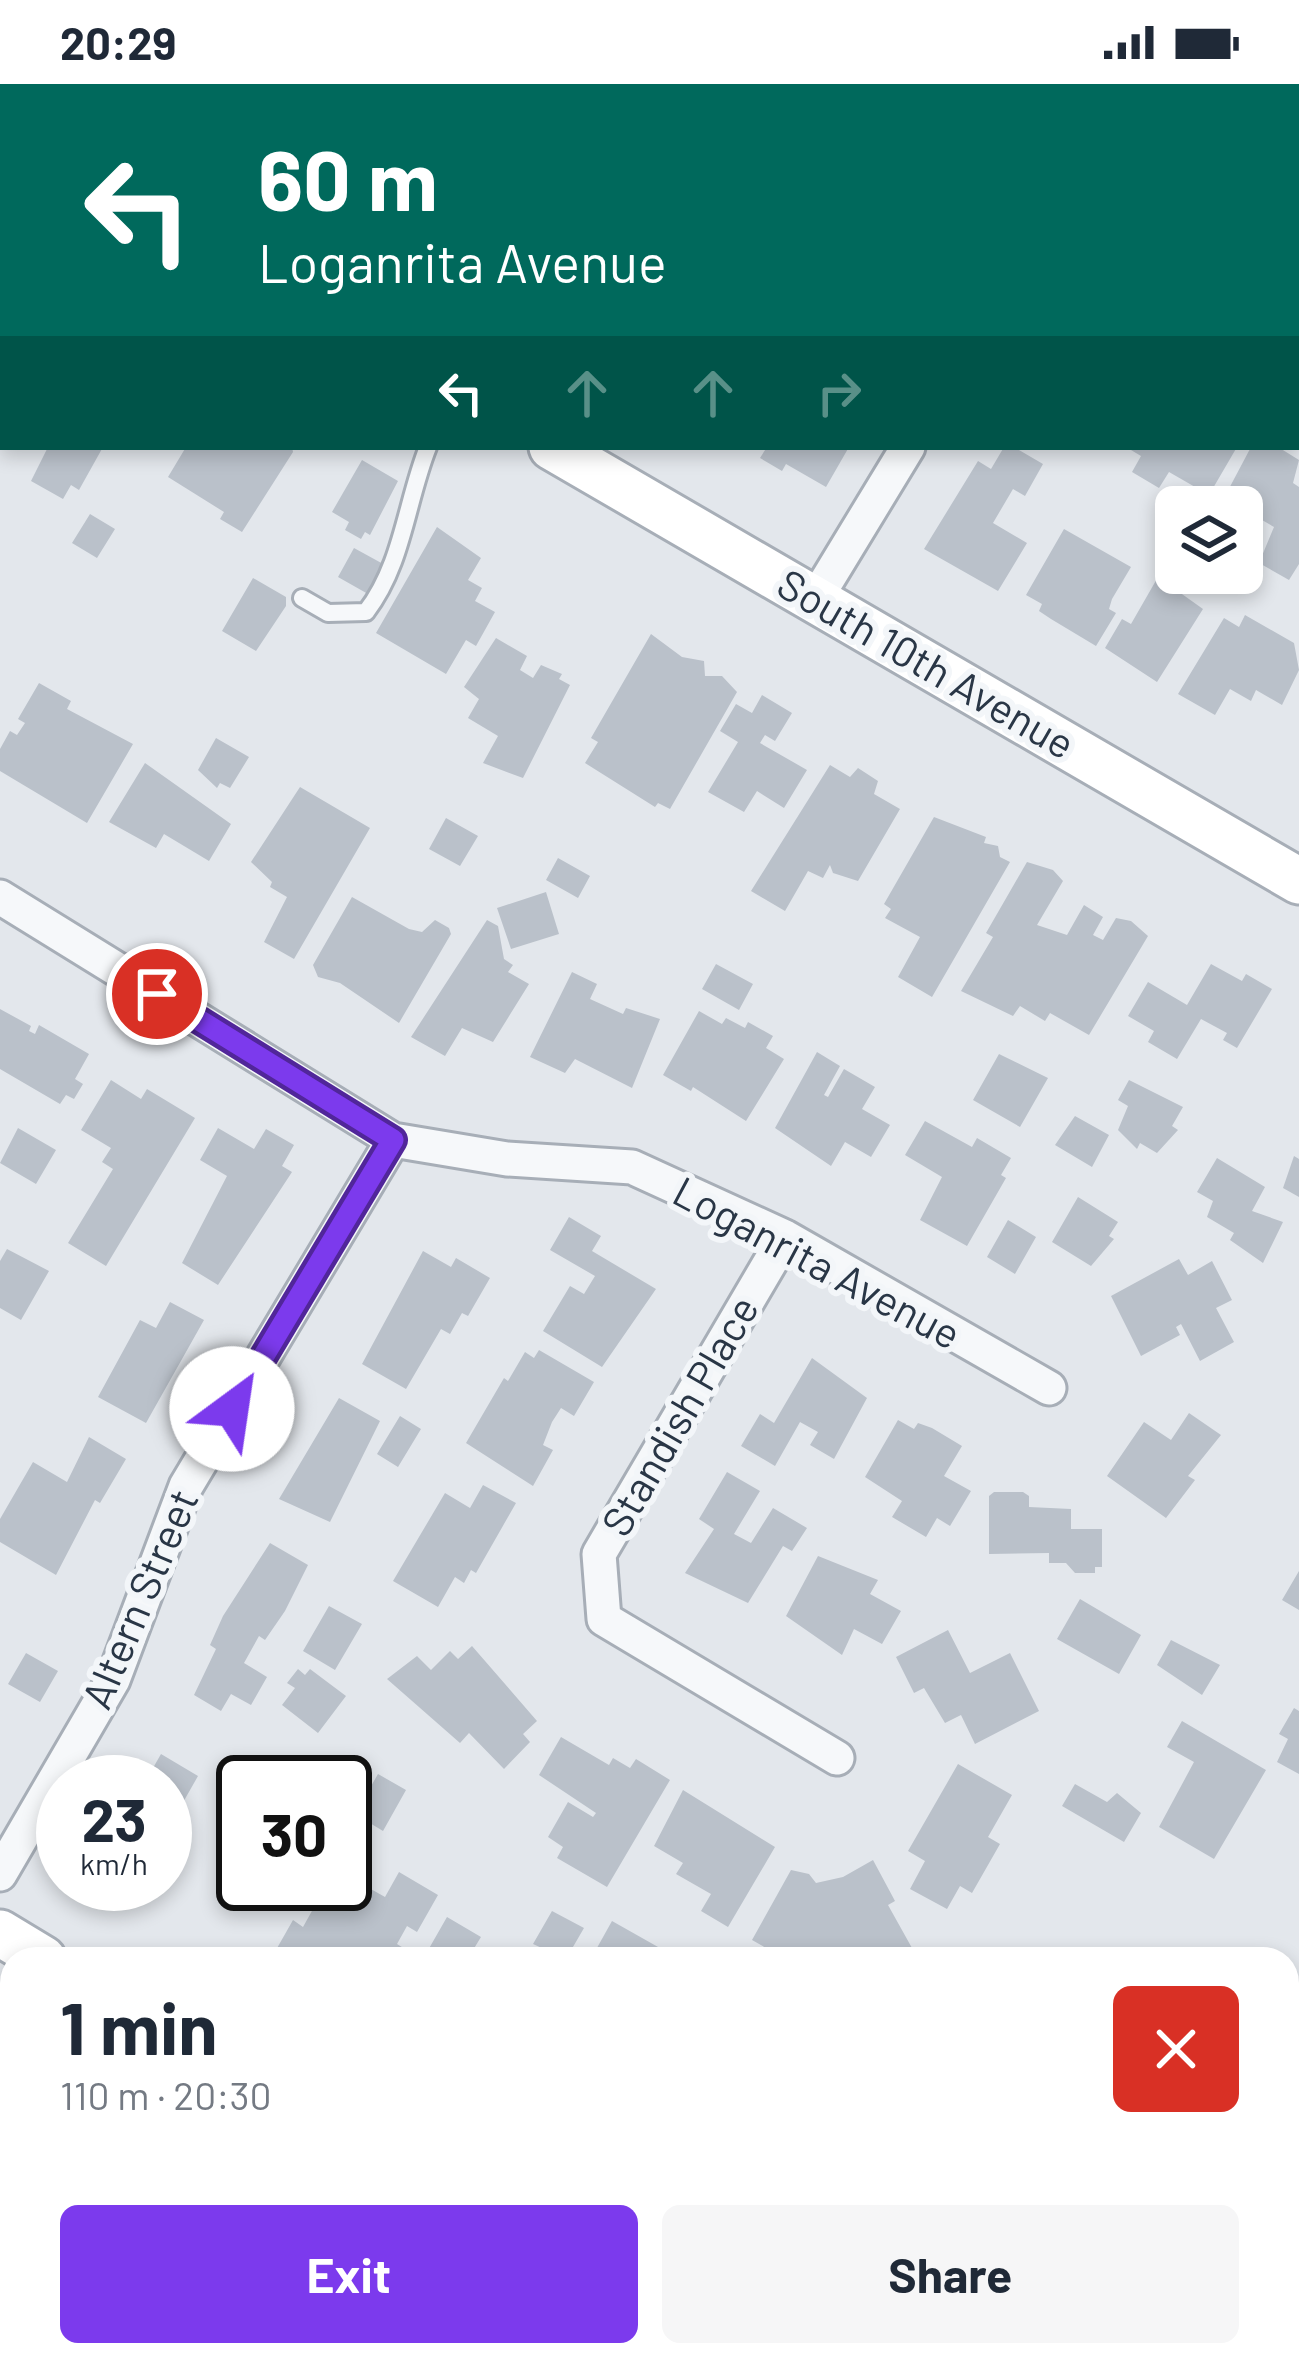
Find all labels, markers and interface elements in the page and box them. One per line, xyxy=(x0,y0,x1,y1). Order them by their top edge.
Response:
text: 20:29 xyxy=(60,15,176,69)
text: 60 m xyxy=(258,127,438,228)
icon: left xyxy=(60,132,216,288)
text: Loganrita Avenue xyxy=(258,229,667,294)
icon: left xyxy=(428,360,494,426)
icon: ahead xyxy=(554,360,620,426)
icon: ahead xyxy=(680,360,746,426)
icon: right xyxy=(806,360,872,426)
map controls xyxy=(1155,486,1263,594)
button: layers xyxy=(1155,486,1263,594)
street label: South 10th Avenue xyxy=(770,557,1084,768)
pin xyxy=(106,943,208,1045)
icon: arrive xyxy=(124,961,190,1027)
street label: Loganrita Avenue xyxy=(665,1165,970,1359)
street label: Standish Place xyxy=(589,1286,767,1544)
position arrow xyxy=(169,1346,295,1472)
street label: Altern Street xyxy=(70,1481,207,1715)
speed limit sign: 30 xyxy=(216,1755,372,1911)
text: 23 xyxy=(81,1782,147,1854)
text: km/h xyxy=(80,1845,148,1881)
text: 1 min xyxy=(60,1983,218,2069)
button: close xyxy=(1113,1986,1239,2112)
text: 110 m · 20:30 xyxy=(60,2071,272,2118)
button: Exit xyxy=(60,2205,638,2343)
button: Share xyxy=(662,2205,1239,2343)

